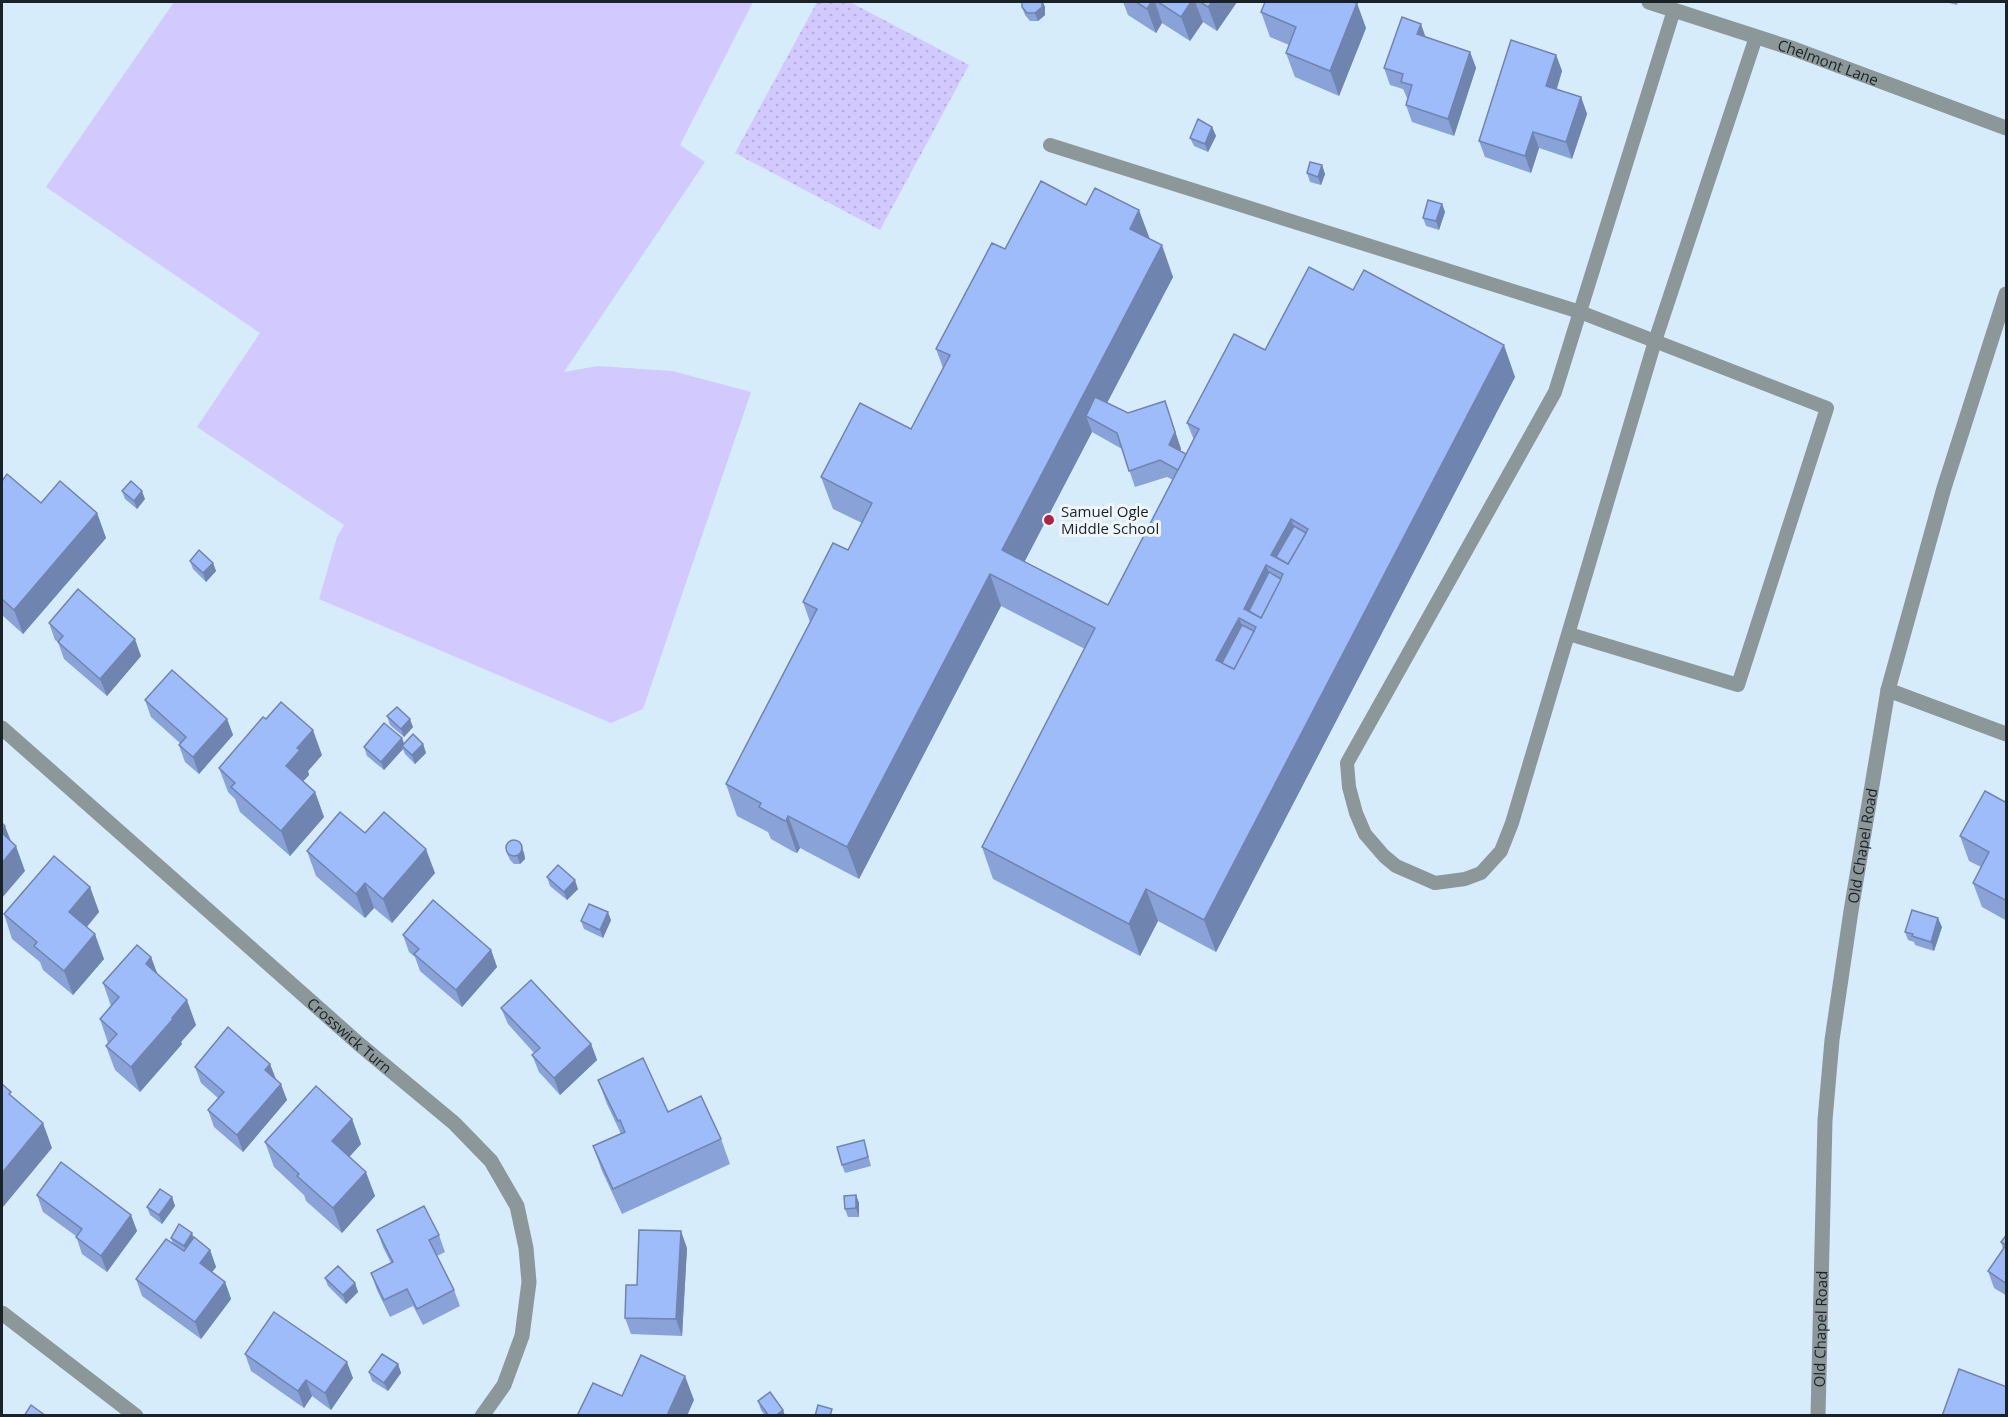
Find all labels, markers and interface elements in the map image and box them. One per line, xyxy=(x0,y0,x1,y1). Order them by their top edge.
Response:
street label: Chelmont Lane xyxy=(1775,34,1881,90)
place label: Samuel Ogle Middle School xyxy=(1061,501,1159,538)
marker: Samuel Ogle Middle School xyxy=(1042,513,1056,527)
street label: Old Chapel Road xyxy=(1842,786,1881,905)
street label: Crosswick Turn xyxy=(303,993,396,1077)
street label: Old Chapel Road xyxy=(1809,1270,1831,1388)

